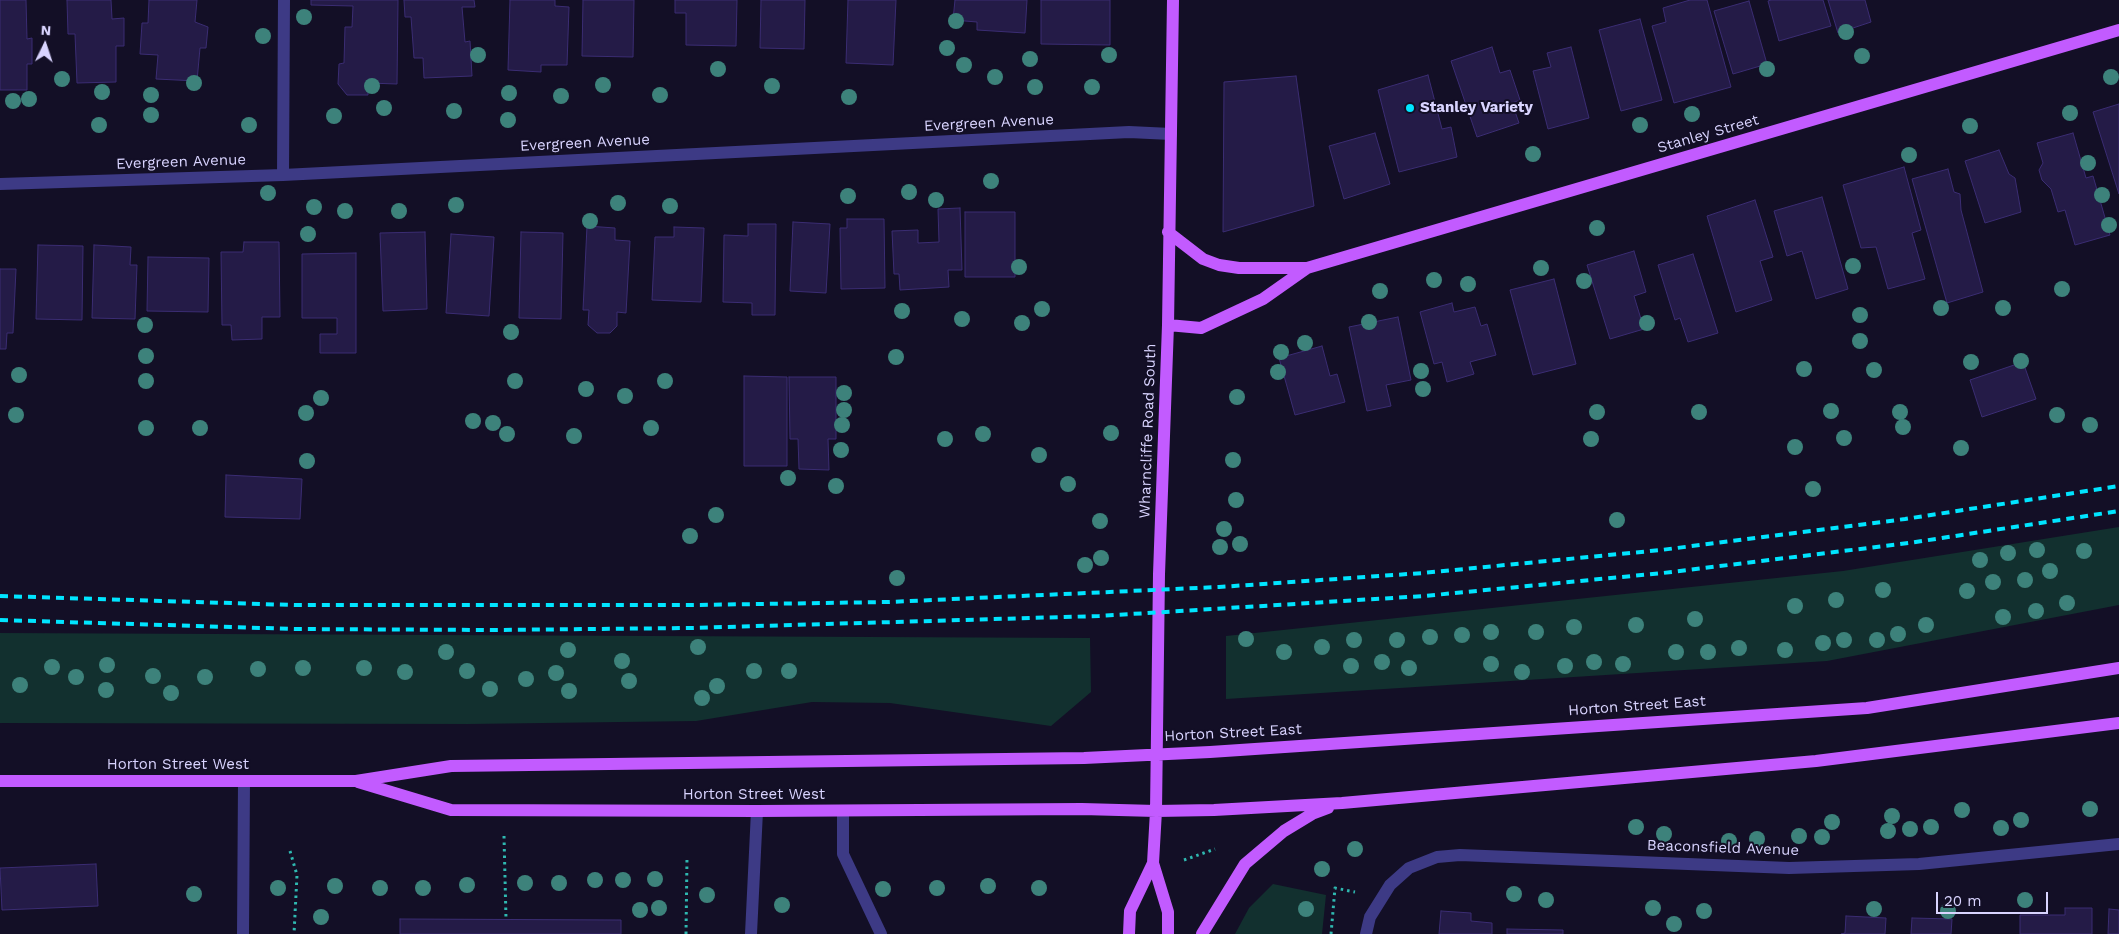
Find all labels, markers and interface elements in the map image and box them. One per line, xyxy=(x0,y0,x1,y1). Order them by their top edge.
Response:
north arrow xyxy=(20,20,70,70)
text: N xyxy=(40,22,52,38)
place label: Stanley Variety xyxy=(1420,99,1533,117)
marker: Stanley Variety xyxy=(1404,102,1416,114)
street label: Evergreen Avenue xyxy=(924,111,1054,135)
street label: Stanley Street xyxy=(1655,111,1761,157)
street label: Evergreen Avenue xyxy=(520,131,650,155)
street label: Evergreen Avenue xyxy=(116,151,246,173)
street label: Wharncliffe Road South xyxy=(1136,343,1160,519)
street label: Horton Street East xyxy=(1568,692,1706,720)
street label: Horton Street East xyxy=(1164,720,1302,746)
street label: Horton Street West xyxy=(107,756,249,774)
street label: Horton Street West xyxy=(683,786,825,804)
street label: Beaconsfield Avenue xyxy=(1647,836,1799,860)
scale bar xyxy=(1939,882,2052,914)
text: 20 m xyxy=(1944,892,1982,910)

